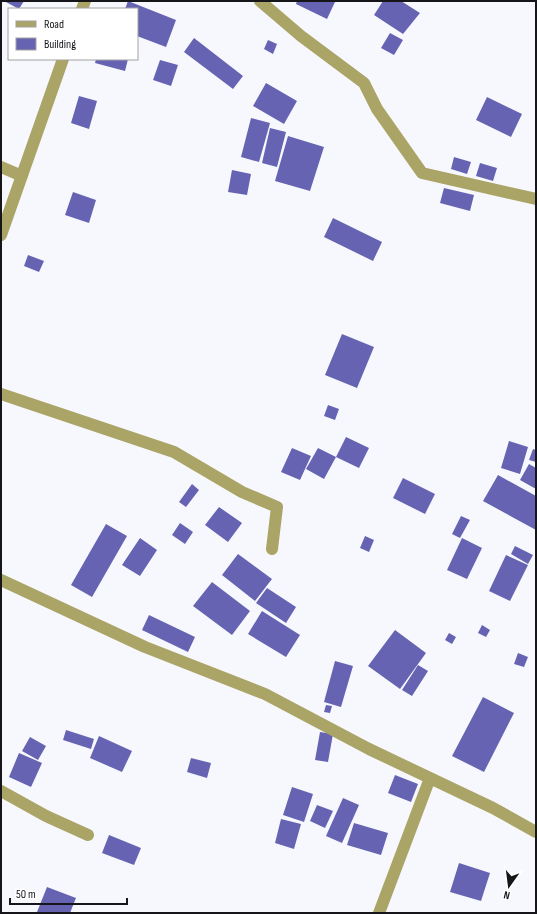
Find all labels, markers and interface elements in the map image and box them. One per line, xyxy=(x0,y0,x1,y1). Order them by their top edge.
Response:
legend xyxy=(8,8,138,60)
text: Road xyxy=(44,17,64,32)
text: Building xyxy=(44,37,76,52)
north arrow xyxy=(489,866,529,906)
scale bar xyxy=(10,880,127,906)
text: 50 m xyxy=(16,887,36,902)
text: N xyxy=(502,888,511,902)

